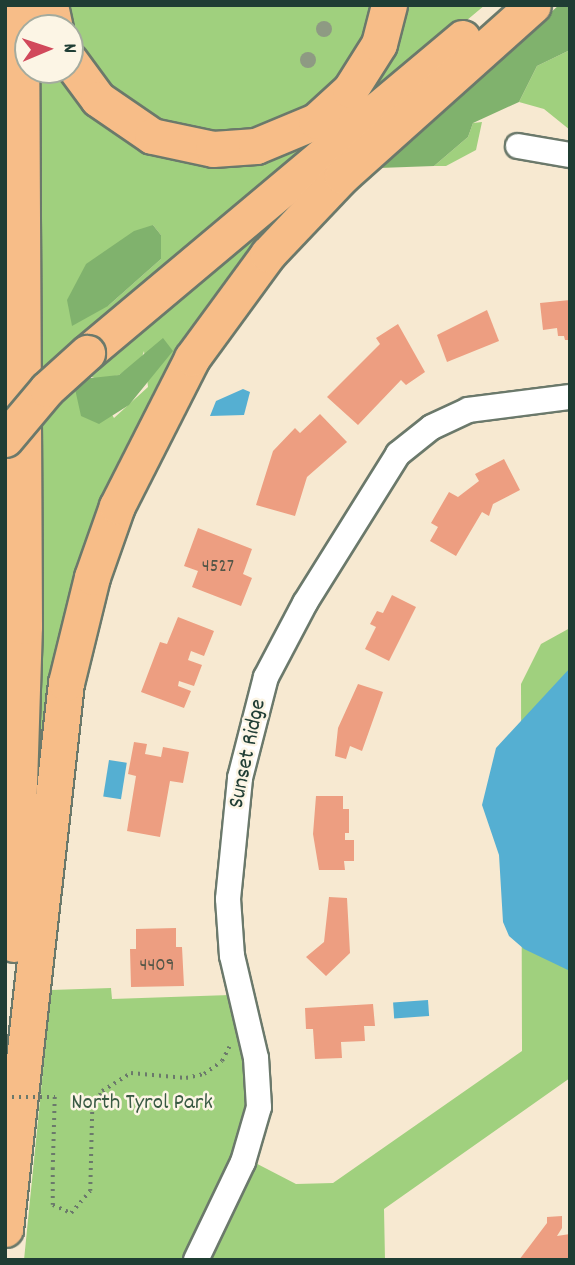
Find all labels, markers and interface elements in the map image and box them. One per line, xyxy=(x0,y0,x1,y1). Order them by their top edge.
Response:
north arrow xyxy=(14,14,84,84)
text: N xyxy=(55,43,82,53)
house number: 4527 xyxy=(202,557,234,579)
street label: Sunset Ridge xyxy=(224,697,274,811)
house number: 4409 xyxy=(140,956,174,978)
park label: North Tyrol Park xyxy=(71,1090,213,1118)

